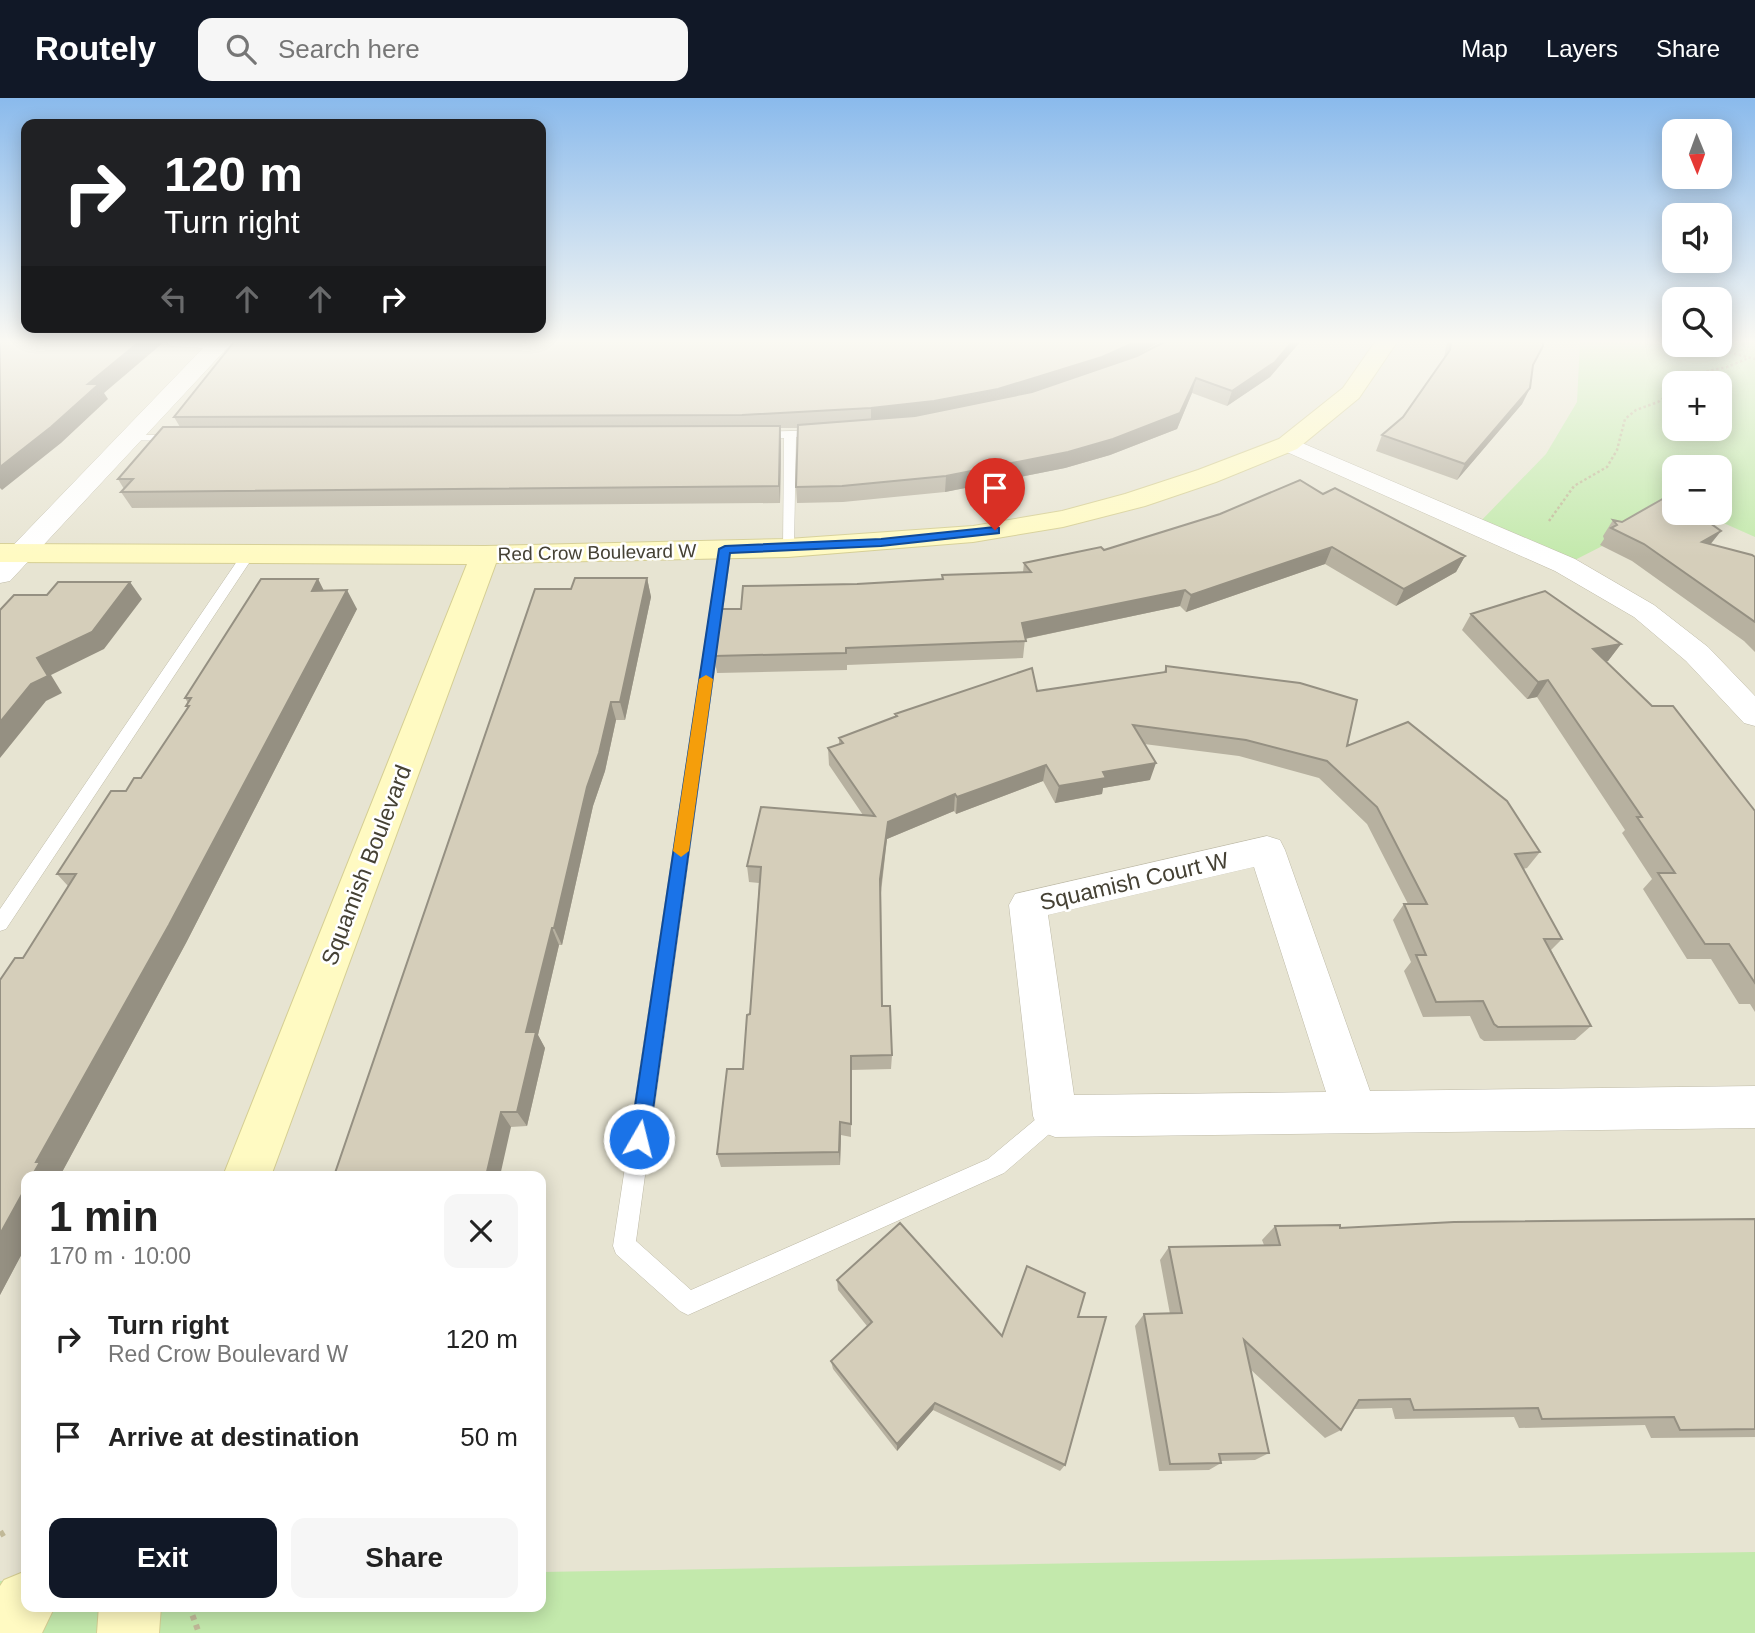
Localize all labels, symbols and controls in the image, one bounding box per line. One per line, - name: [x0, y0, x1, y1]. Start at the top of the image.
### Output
- search box: [198, 18, 688, 81]
- text: Routely: [35, 30, 156, 67]
- icon: search: [222, 30, 260, 68]
- text: Search here: [278, 34, 420, 64]
- text: Map: [1461, 35, 1508, 62]
- text: Layers: [1546, 35, 1618, 62]
- text: Share: [1656, 35, 1720, 62]
- north arrow: [1662, 119, 1732, 189]
- map controls: [1662, 119, 1732, 525]
- icon: right: [49, 147, 140, 238]
- text: 120 m: [164, 147, 303, 201]
- button: sound: [1662, 203, 1732, 273]
- text: Turn right: [164, 204, 300, 240]
- icon: left: [155, 280, 193, 318]
- icon: ahead: [228, 280, 266, 318]
- icon: ahead: [301, 280, 339, 318]
- icon: right: [374, 280, 412, 318]
- button: search: [1662, 287, 1732, 357]
- button: +: [1662, 371, 1732, 441]
- button: −: [1662, 455, 1732, 525]
- pin: [965, 458, 1025, 530]
- icon: arrive: [976, 469, 1014, 507]
- street label: Red Crow Boulevard W: [498, 540, 696, 565]
- street label: Squamish Boulevard: [316, 761, 416, 969]
- street label: Squamish Court W: [1037, 847, 1231, 915]
- position arrow: [602, 1102, 676, 1176]
- text: 1 min: [49, 1193, 159, 1240]
- button: close: [444, 1194, 518, 1268]
- text: 170 m · 10:00: [49, 1243, 191, 1269]
- text: Turn right: [108, 1310, 229, 1340]
- icon: right: [49, 1320, 87, 1358]
- text: 120 m: [446, 1324, 518, 1354]
- text: Red Crow Boulevard W: [108, 1341, 348, 1367]
- icon: arrive: [49, 1418, 87, 1456]
- text: Arrive at destination: [108, 1422, 359, 1452]
- text: 50 m: [460, 1422, 518, 1452]
- button: Exit: [49, 1518, 277, 1598]
- button: Share: [291, 1518, 518, 1598]

